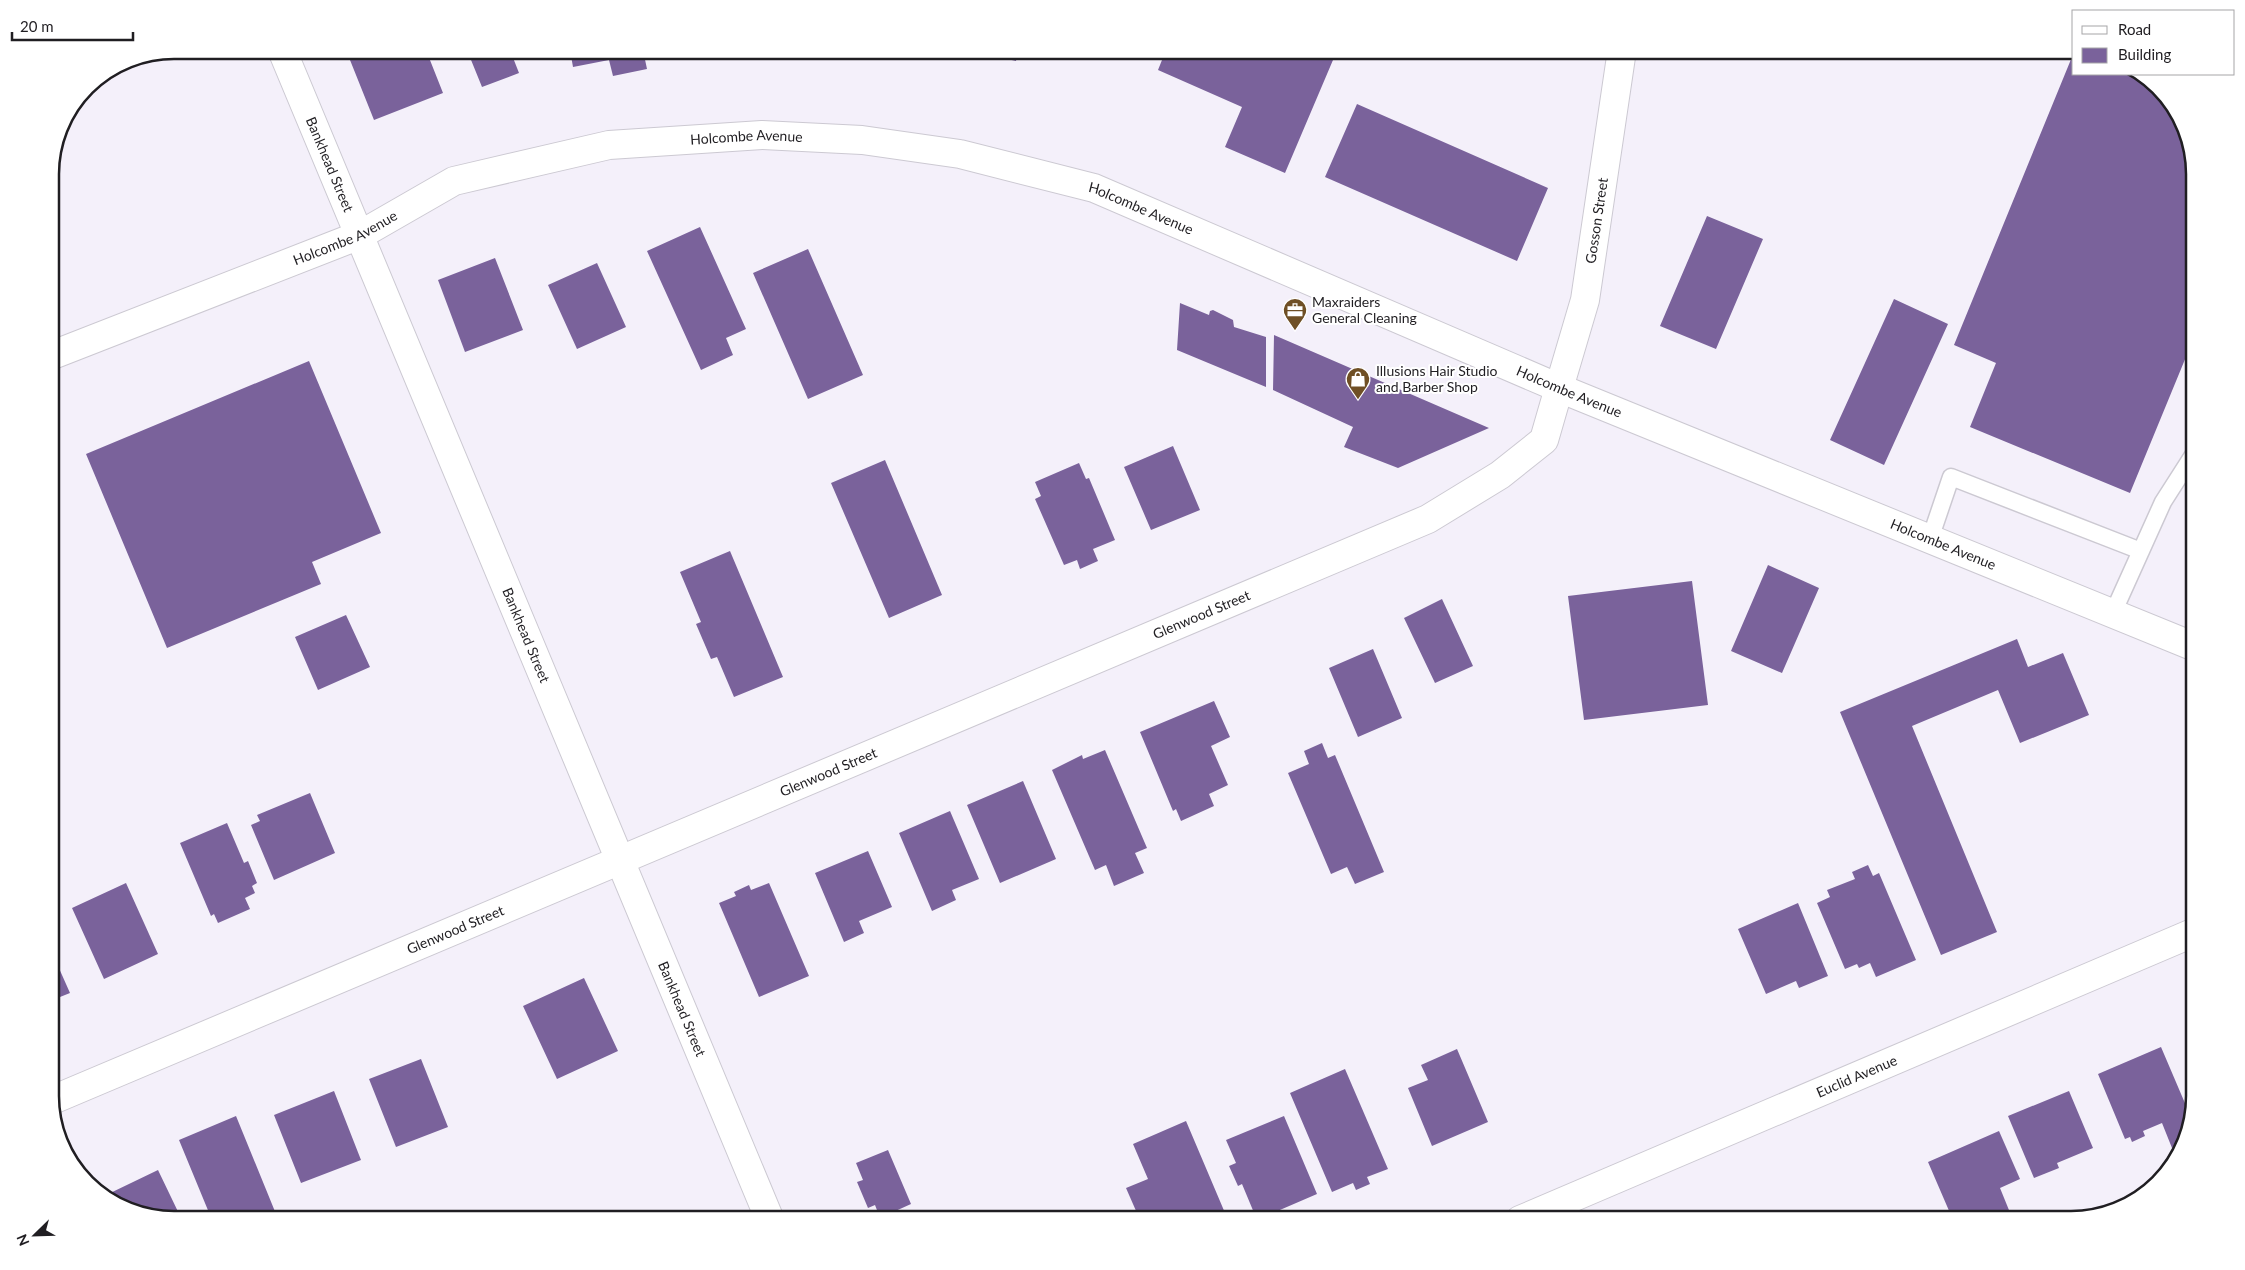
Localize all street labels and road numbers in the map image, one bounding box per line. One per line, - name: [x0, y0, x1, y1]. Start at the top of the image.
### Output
- street label: Bankhead Street: [303, 114, 358, 214]
- street label: Holcombe Avenue: [690, 126, 803, 148]
- street label: Gosson Street: [1582, 177, 1611, 265]
- street label: Holcombe Avenue: [1087, 178, 1196, 238]
- street label: Holcombe Avenue: [291, 207, 400, 268]
- street label: Holcombe Avenue: [1514, 362, 1625, 421]
- street label: Holcombe Avenue: [1888, 515, 1999, 573]
- street label: Bankhead Street: [499, 585, 554, 685]
- street label: Glenwood Street: [1150, 586, 1252, 642]
- street label: Glenwood Street: [777, 744, 879, 800]
- street label: Glenwood Street: [404, 901, 506, 957]
- street label: Bankhead Street: [655, 959, 710, 1059]
- street label: Euclid Avenue: [1813, 1051, 1899, 1101]

